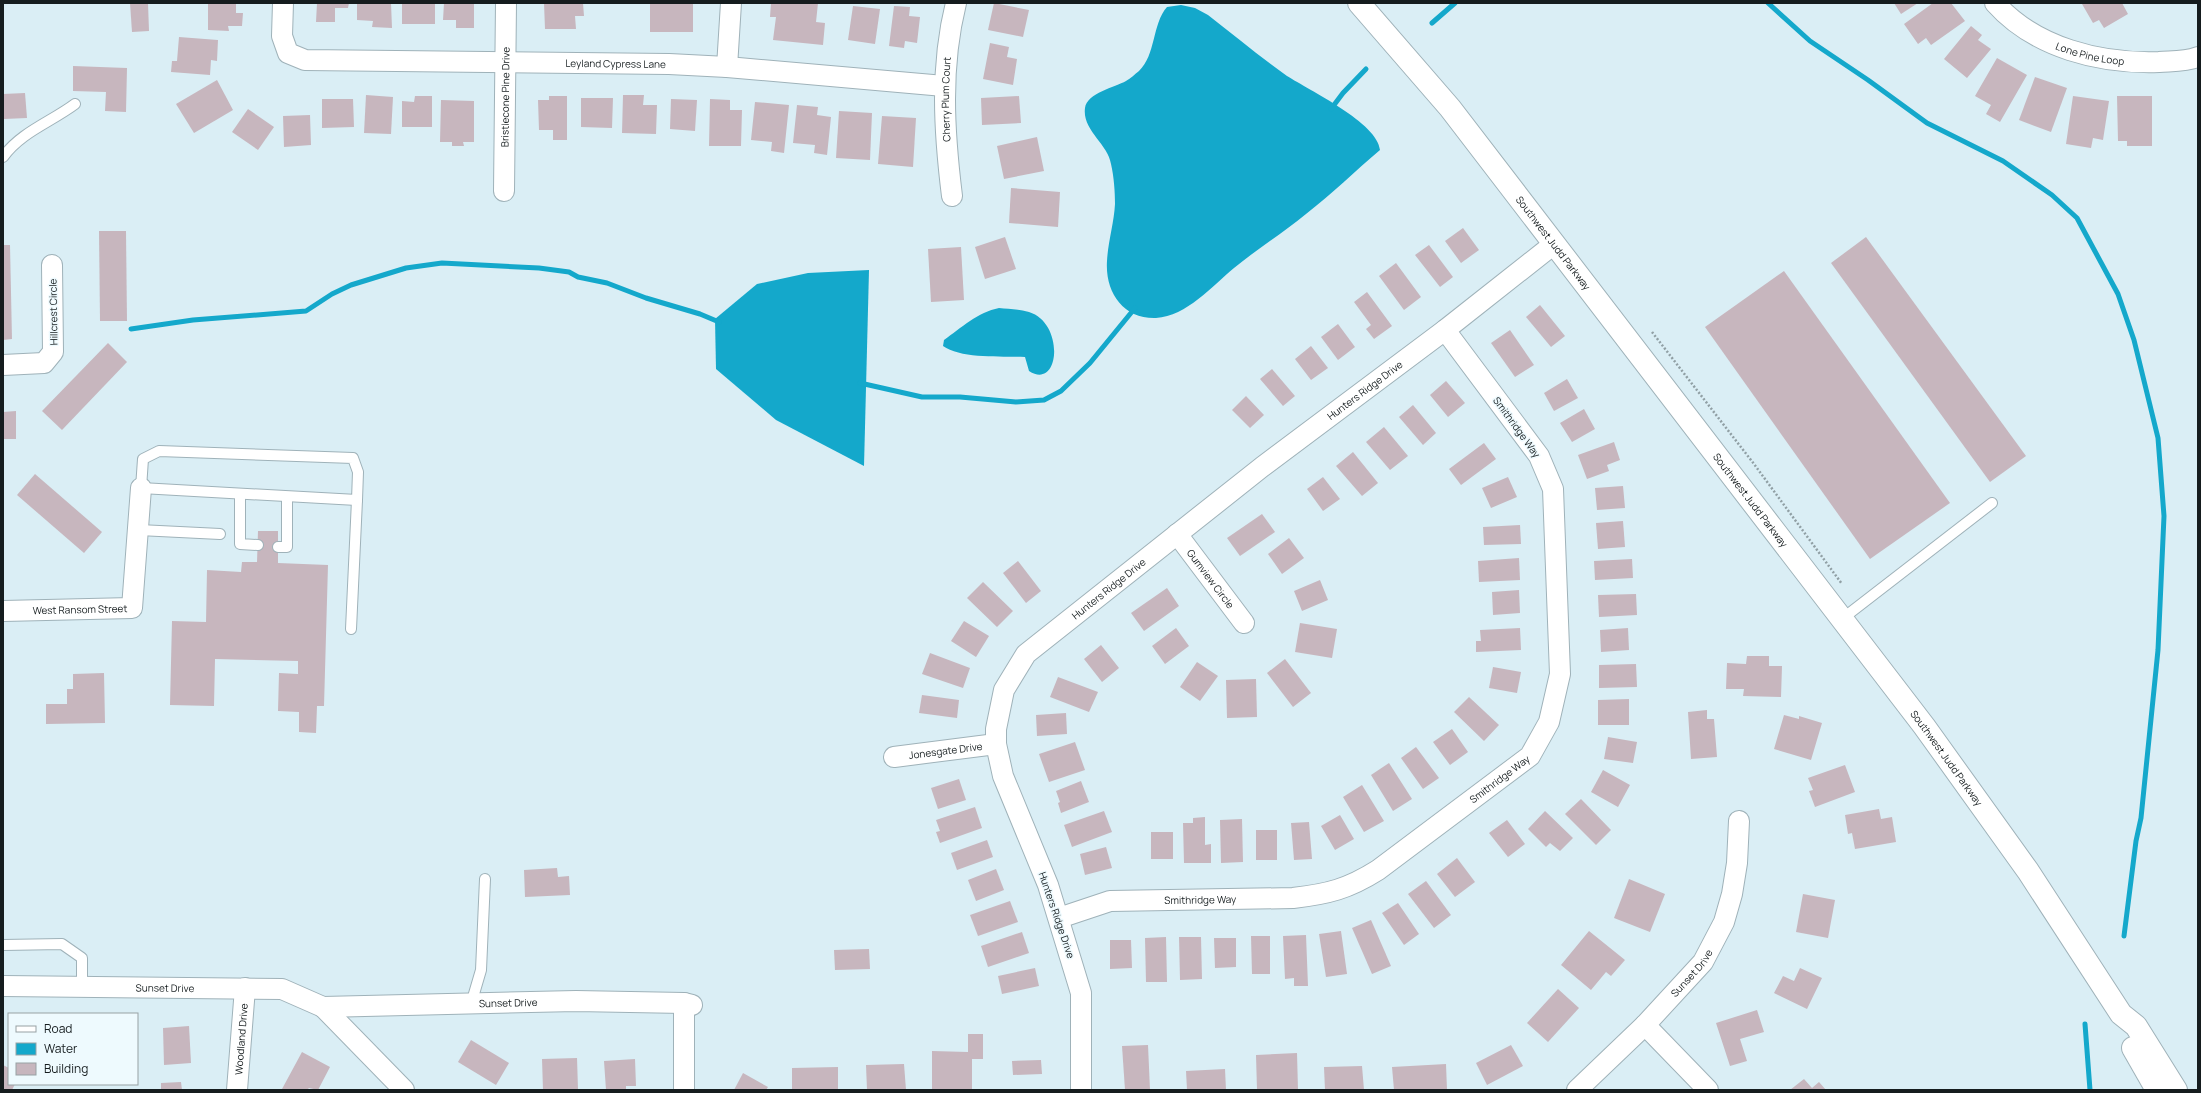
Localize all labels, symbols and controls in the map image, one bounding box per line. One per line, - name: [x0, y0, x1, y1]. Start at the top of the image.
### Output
- street label: Lone Pine Loop: [2054, 39, 2125, 68]
- street label: Bristlecone Pine Drive: [497, 47, 513, 147]
- street label: Leyland Cypress Lane: [565, 56, 666, 71]
- street label: Cherry Plum Court: [938, 56, 954, 142]
- street label: Southwest Judd Parkway: [1513, 193, 1594, 293]
- street label: Hillcrest Circle: [45, 278, 61, 345]
- street label: Hunters Ridge Drive: [1324, 357, 1405, 423]
- street label: Smithridge Way: [1490, 394, 1544, 461]
- street label: Southwest Judd Parkway: [1710, 450, 1792, 550]
- street label: Gumview Circle: [1184, 546, 1238, 611]
- street label: Hunters Ridge Drive: [1069, 555, 1149, 622]
- street label: West Ransom Street: [32, 601, 128, 617]
- street label: Southwest Judd Parkway: [1907, 707, 1986, 809]
- street label: Jonesgate Drive: [908, 739, 983, 762]
- street label: Smithridge Way: [1466, 751, 1533, 806]
- street label: Hunters Ridge Drive: [1036, 870, 1078, 960]
- street label: Smithridge Way: [1164, 892, 1237, 907]
- street label: Sunset Drive: [1667, 947, 1716, 1000]
- street label: Sunset Drive: [136, 980, 195, 995]
- street label: Sunset Drive: [479, 995, 538, 1010]
- street label: Woodland Drive: [231, 1003, 251, 1075]
- legend: [8, 1013, 138, 1085]
- text: Road: [44, 1020, 72, 1037]
- text: Water: [44, 1040, 78, 1057]
- text: Building: [44, 1060, 88, 1077]

